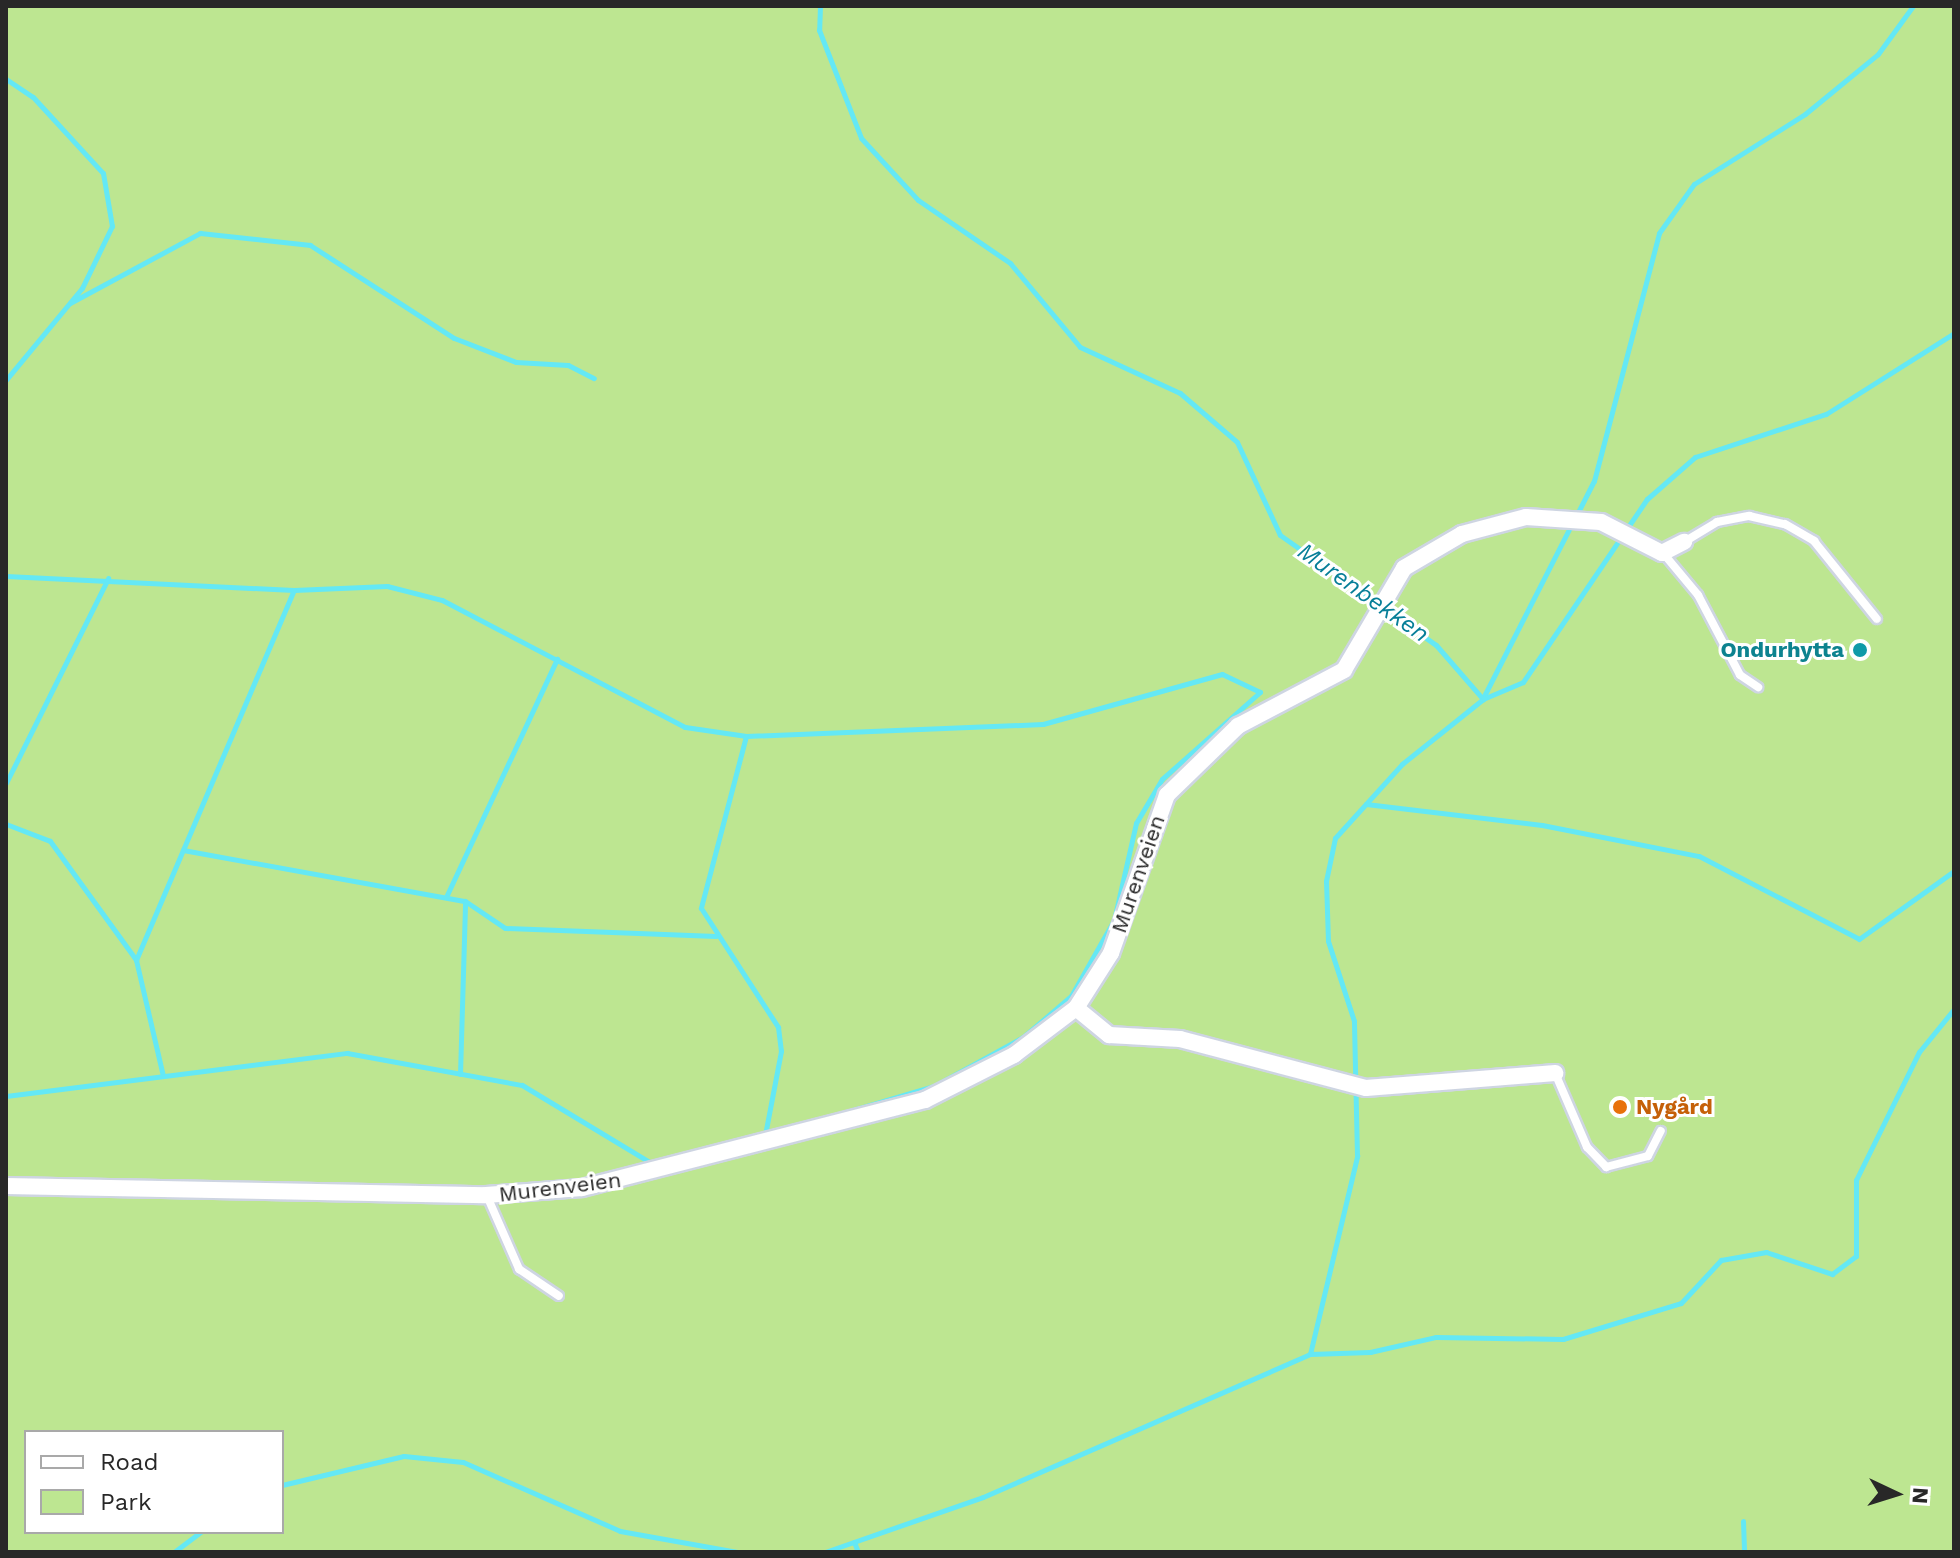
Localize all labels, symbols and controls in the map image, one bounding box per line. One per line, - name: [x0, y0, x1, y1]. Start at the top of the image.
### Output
- water label: Murenbekken: [1292, 537, 1434, 649]
- place label: Ondurhytta: [1720, 637, 1844, 663]
- marker: Ondurhytta: [1851, 641, 1869, 659]
- street label: Murenveien: [1105, 811, 1171, 937]
- place label: Nygård: [1636, 1094, 1713, 1120]
- marker: Nygård: [1611, 1098, 1629, 1116]
- street label: Murenveien: [497, 1166, 623, 1208]
- legend: [24, 1430, 284, 1534]
- text: Road: [100, 1448, 159, 1476]
- north arrow: [1856, 1454, 1936, 1534]
- text: N: [1907, 1487, 1933, 1505]
- text: Park: [100, 1488, 152, 1516]

